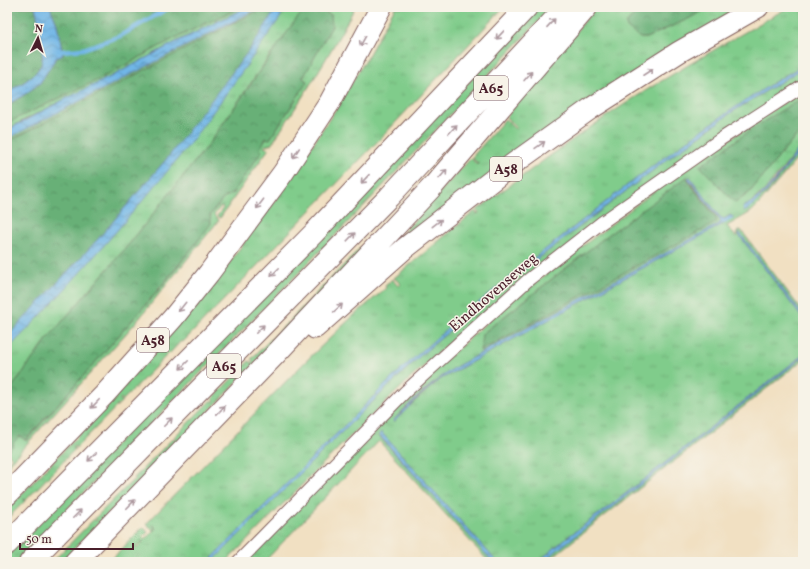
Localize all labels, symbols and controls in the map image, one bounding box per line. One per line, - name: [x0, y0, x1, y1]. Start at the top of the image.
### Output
- north arrow: [18, 18, 58, 58]
- one-way arrow: [546, 18, 555, 28]
- text: N: [34, 22, 43, 37]
- one-way arrow: [495, 30, 505, 40]
- one-way arrow: [358, 35, 366, 47]
- one-way arrow: [642, 68, 653, 76]
- one-way arrow: [523, 71, 532, 81]
- road number: A65: [474, 76, 508, 100]
- one-way arrow: [448, 124, 458, 134]
- one-way arrow: [534, 140, 545, 149]
- one-way arrow: [292, 147, 300, 158]
- road number: A58: [490, 157, 522, 181]
- one-way arrow: [438, 170, 447, 180]
- one-way arrow: [361, 173, 370, 183]
- one-way arrow: [256, 198, 264, 209]
- one-way arrow: [431, 219, 442, 228]
- one-way arrow: [346, 232, 356, 242]
- street label: Eindhovenseweg: [445, 249, 543, 338]
- one-way arrow: [270, 268, 280, 277]
- one-way arrow: [177, 302, 186, 313]
- one-way arrow: [333, 303, 343, 313]
- one-way arrow: [255, 324, 265, 334]
- road number: A58: [137, 328, 169, 352]
- road number: A65: [207, 354, 241, 378]
- one-way arrow: [179, 360, 189, 370]
- one-way arrow: [90, 399, 100, 409]
- one-way arrow: [216, 405, 226, 415]
- one-way arrow: [163, 417, 173, 427]
- one-way arrow: [87, 453, 97, 462]
- one-way arrow: [126, 499, 136, 509]
- one-way arrow: [72, 509, 82, 519]
- scale bar: [20, 525, 133, 551]
- text: 50 m: [26, 532, 52, 548]

